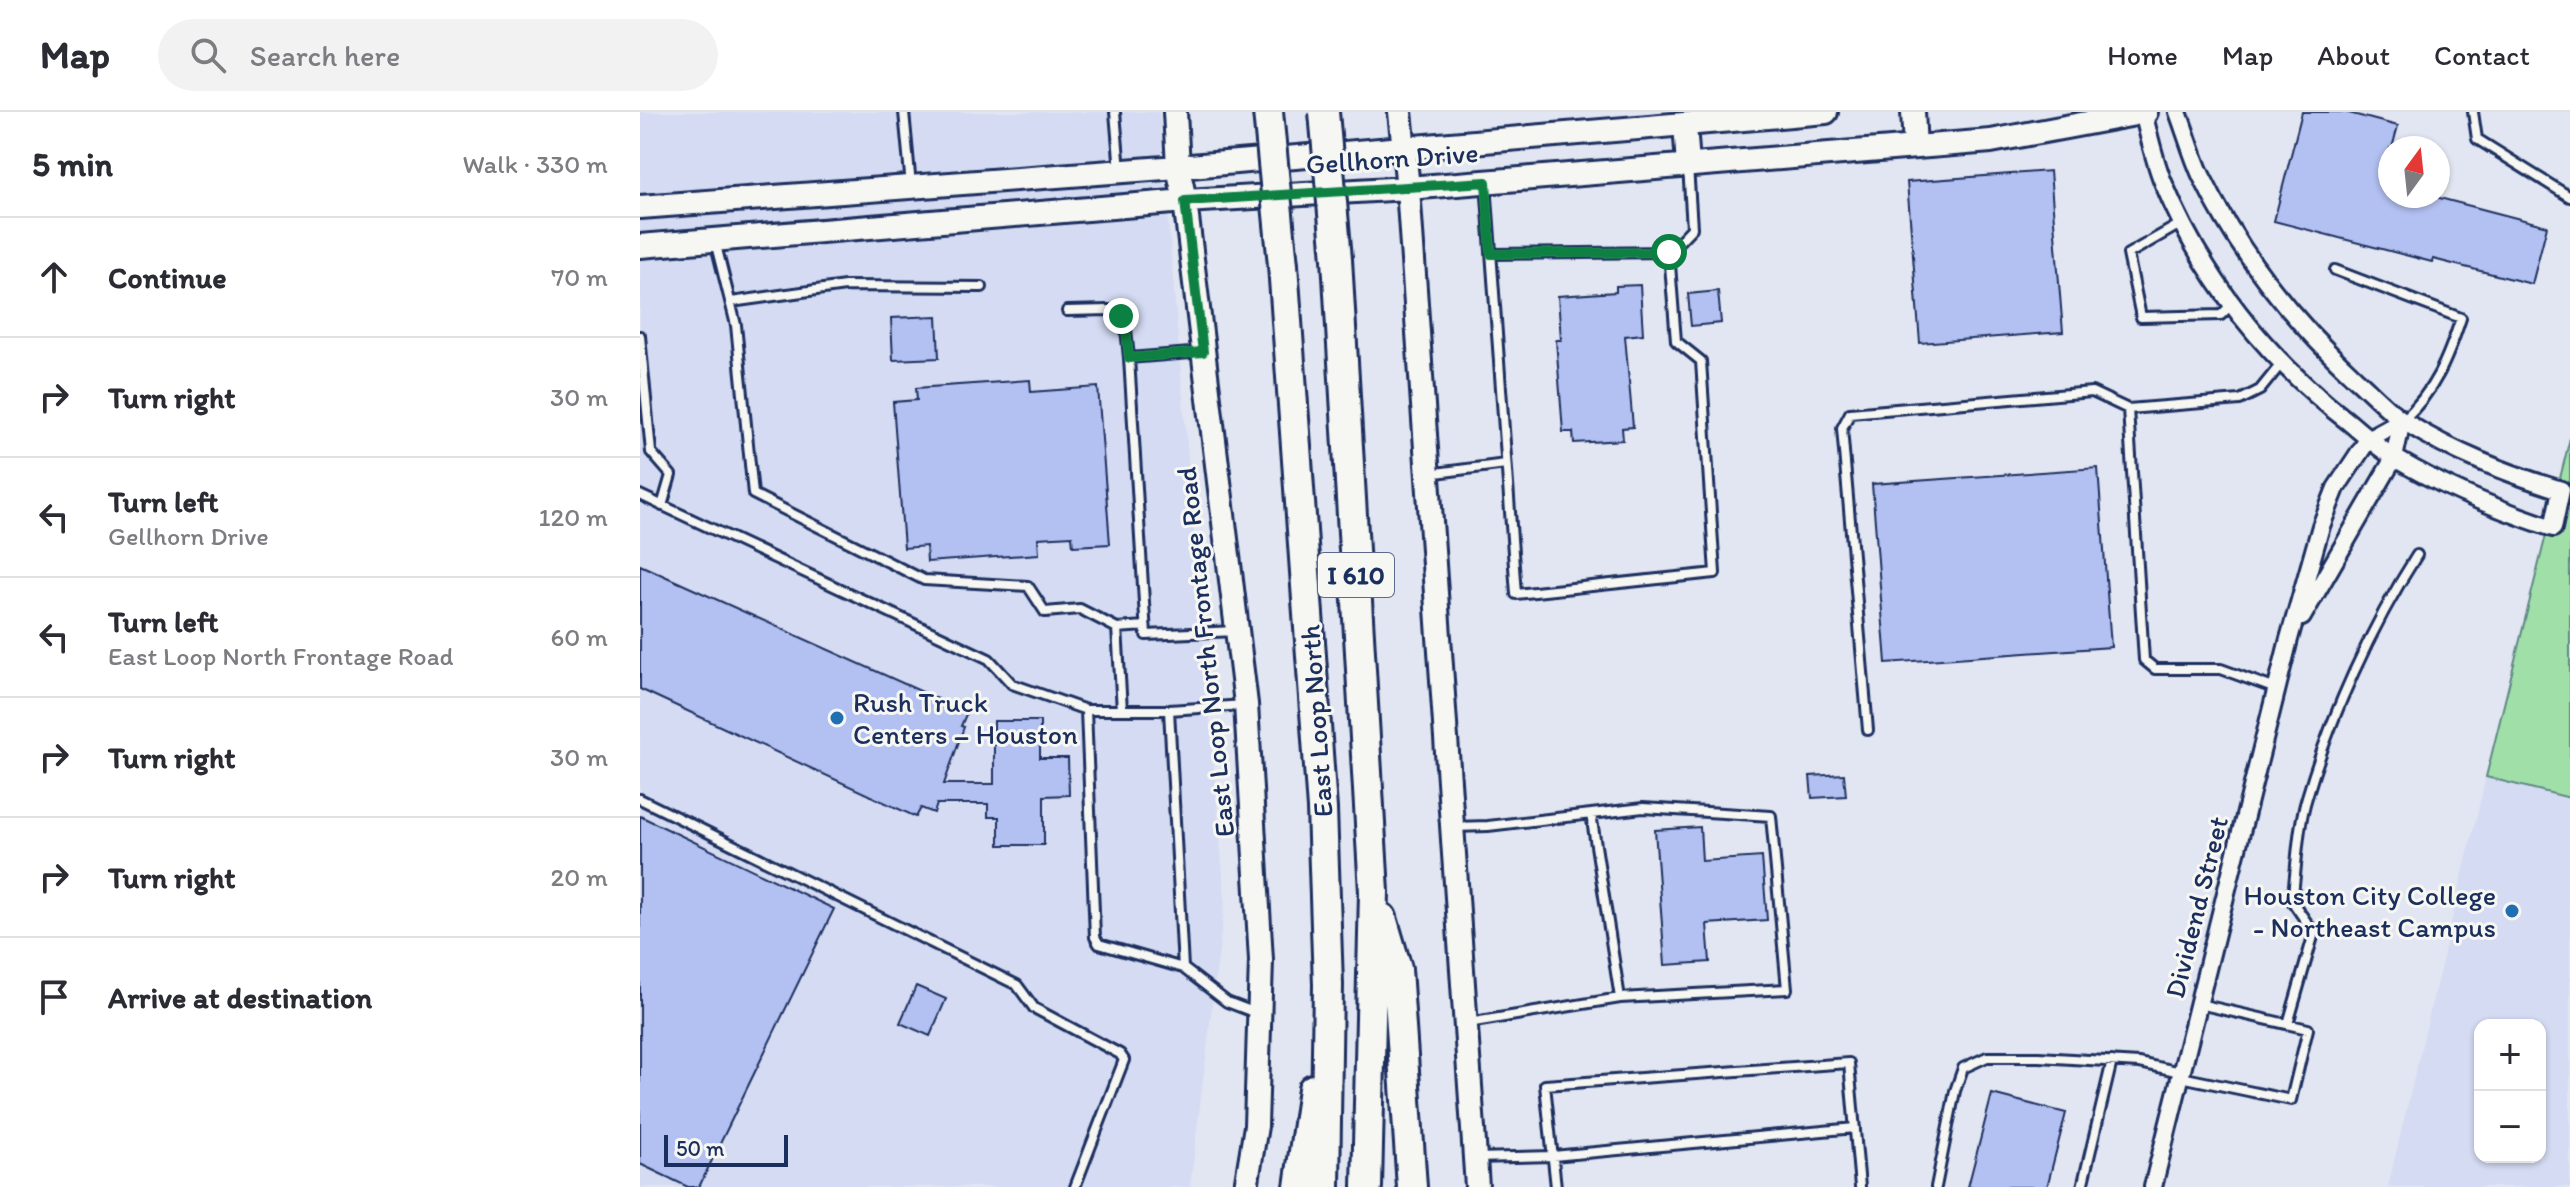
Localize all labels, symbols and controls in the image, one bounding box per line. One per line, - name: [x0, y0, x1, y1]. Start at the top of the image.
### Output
- search box: [158, 19, 718, 91]
- text: Map: [40, 32, 110, 78]
- icon: search: [186, 33, 230, 77]
- text: Search here: [250, 37, 400, 74]
- text: Home: [2107, 38, 2178, 72]
- text: Map: [2222, 38, 2273, 72]
- text: About: [2317, 38, 2390, 72]
- text: Contact: [2434, 38, 2530, 72]
- street label: Gellhorn Drive: [1304, 135, 1480, 181]
- north arrow: [2378, 136, 2450, 208]
- text: 5 min: [32, 144, 113, 185]
- text: Walk · 330 m: [463, 148, 608, 180]
- route start: [1651, 234, 1687, 270]
- icon: ahead: [32, 255, 76, 299]
- text: Continue: [108, 259, 227, 296]
- text: 70 m: [551, 261, 608, 293]
- route end: [1103, 298, 1139, 334]
- icon: right: [32, 375, 76, 419]
- text: Turn right: [108, 379, 236, 416]
- text: 30 m: [550, 381, 608, 413]
- street label: East Loop North Frontage Road: [1169, 465, 1241, 839]
- text: Turn left: [108, 483, 219, 520]
- icon: left: [32, 495, 76, 539]
- text: 120 m: [539, 501, 608, 533]
- text: Gellhorn Drive: [108, 520, 269, 552]
- road number: I 610: [1318, 553, 1394, 597]
- text: Turn left: [108, 603, 219, 640]
- icon: left: [32, 615, 76, 659]
- text: 60 m: [551, 621, 608, 653]
- street label: East Loop North: [1292, 624, 1340, 818]
- text: East Loop North Frontage Road: [108, 640, 453, 672]
- place label: Rush Truck Centers – Houston: [853, 685, 1078, 751]
- marker: Rush Truck Centers – Houston: [828, 709, 846, 727]
- icon: right: [32, 735, 76, 779]
- text: Turn right: [108, 739, 236, 776]
- text: 30 m: [550, 741, 608, 773]
- street label: Dividend Street: [2157, 812, 2235, 1002]
- icon: right: [32, 855, 76, 899]
- text: Turn right: [108, 859, 236, 896]
- text: 20 m: [551, 861, 608, 893]
- place label: Houston City College - Northeast Campus: [2243, 878, 2496, 944]
- marker: Houston City College - Northeast Campus: [2503, 902, 2521, 920]
- icon: arrive: [32, 975, 76, 1019]
- text: Arrive at destination: [108, 979, 372, 1016]
- map controls: [2474, 1019, 2546, 1163]
- button: +: [2474, 1019, 2546, 1091]
- button: −: [2474, 1091, 2546, 1163]
- scale bar: [664, 1131, 788, 1167]
- text: 50 m: [676, 1135, 725, 1162]

